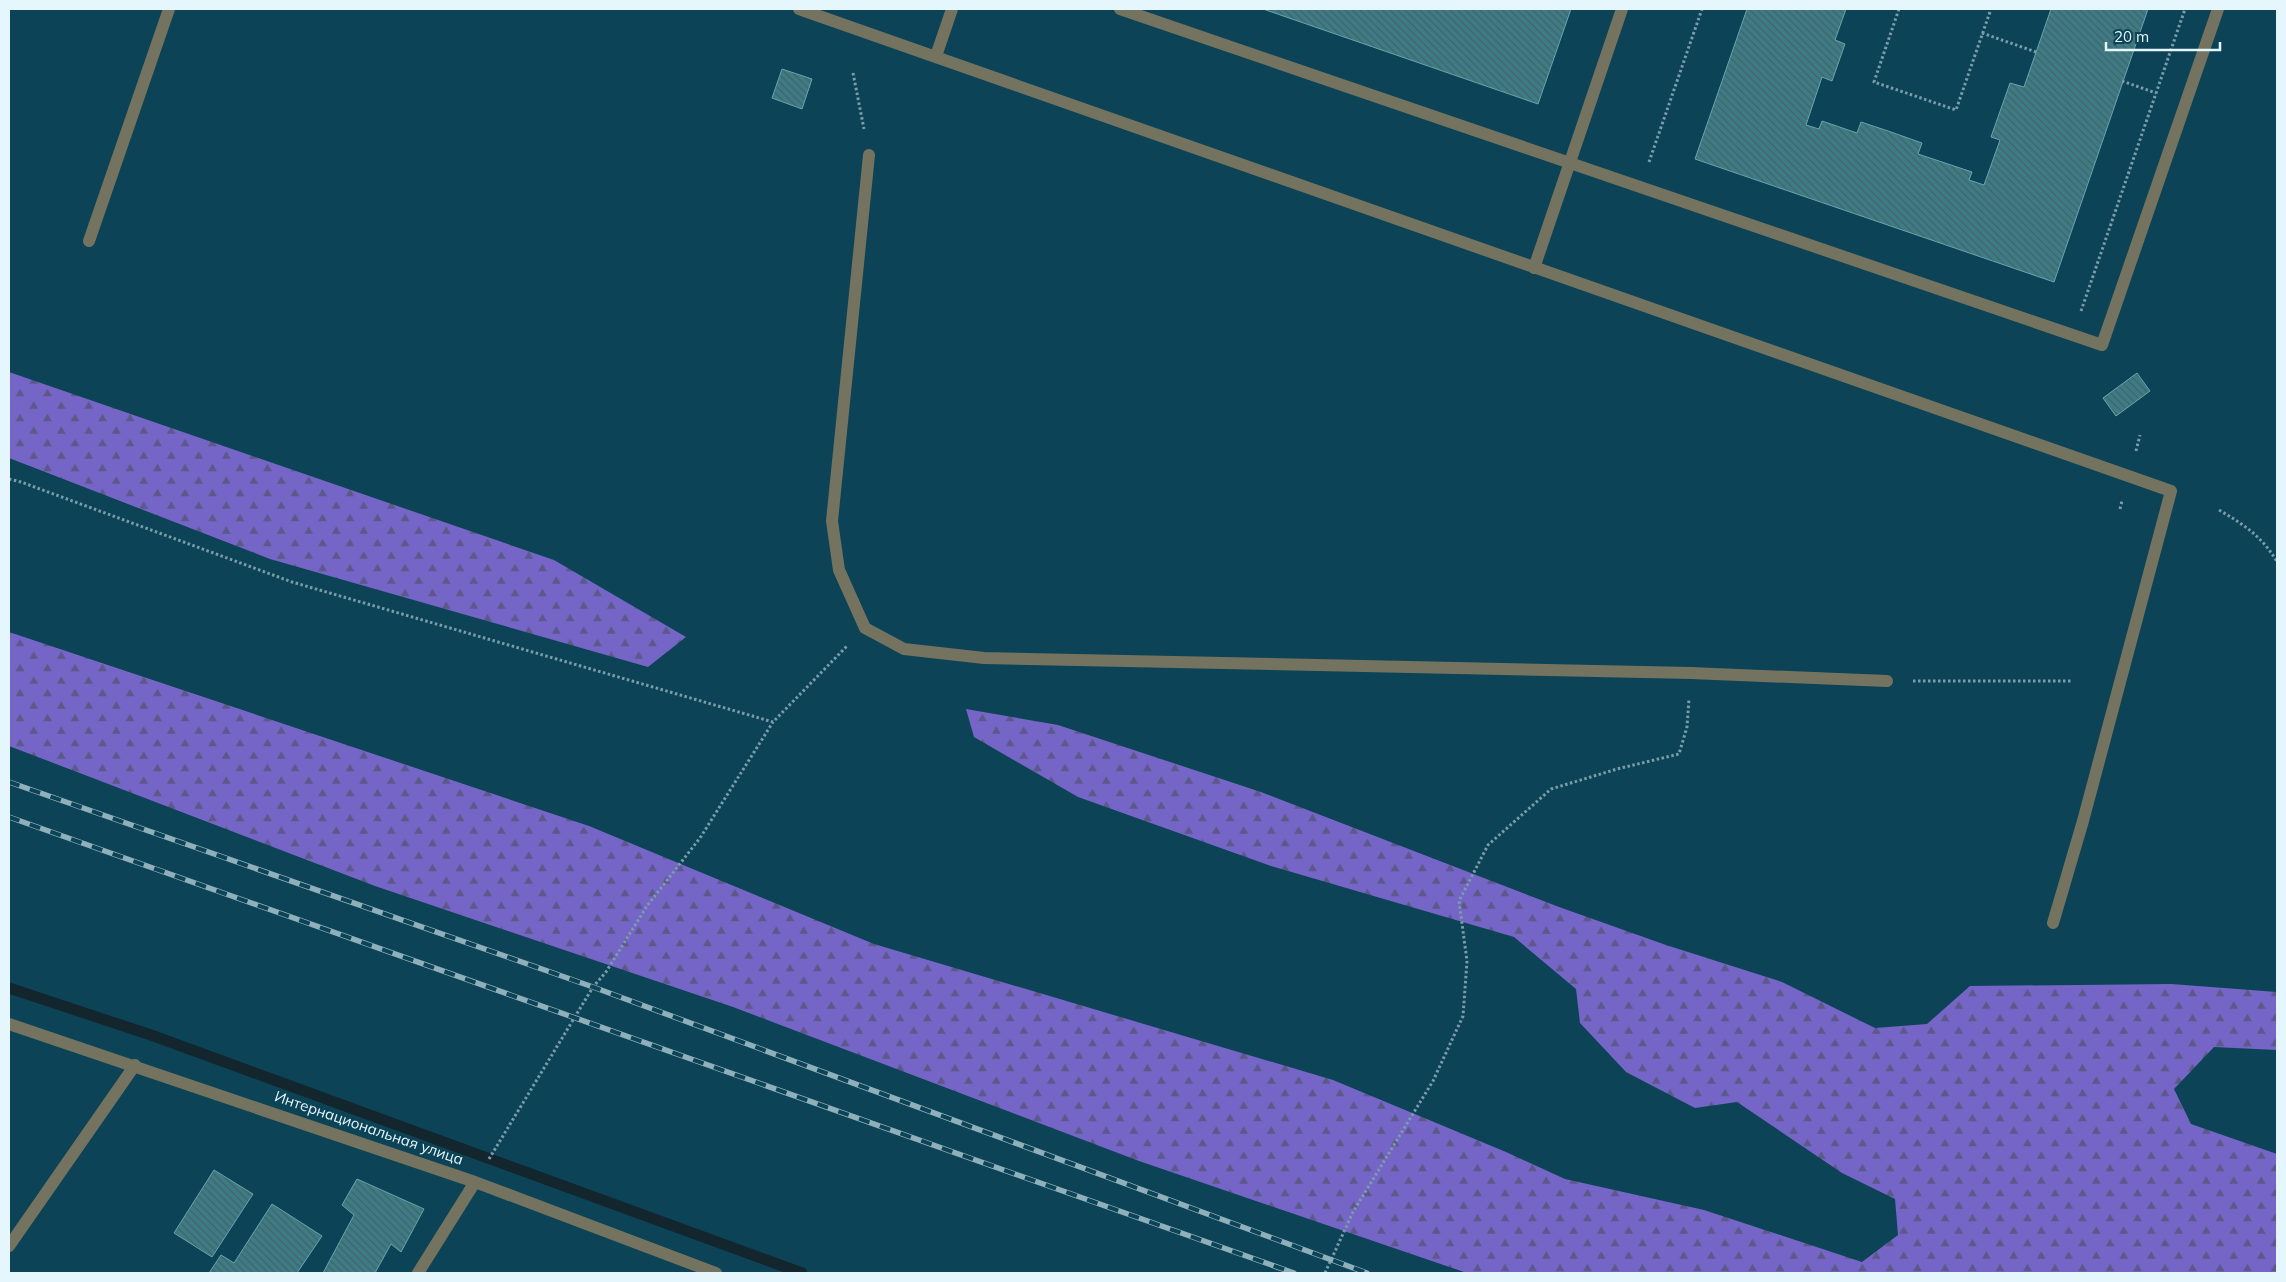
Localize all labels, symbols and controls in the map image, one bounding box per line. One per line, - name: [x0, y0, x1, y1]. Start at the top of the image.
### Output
- scale bar: [2106, 20, 2220, 52]
- text: 20 m: [2114, 27, 2149, 46]
- street label: Интернациональная улица: [272, 1086, 466, 1169]

